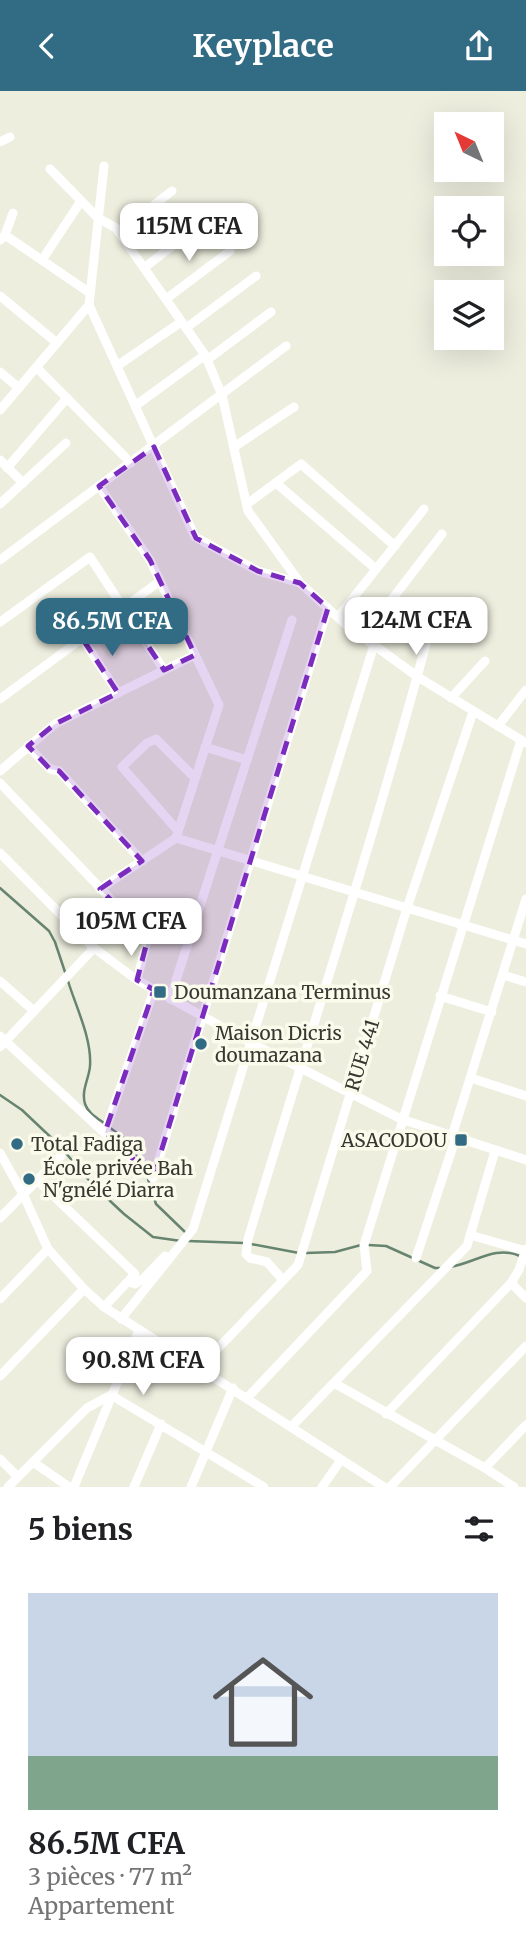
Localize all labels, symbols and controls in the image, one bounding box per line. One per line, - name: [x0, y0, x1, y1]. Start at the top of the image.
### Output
- text: Keyplace: [192, 26, 334, 66]
- icon: back: [28, 27, 66, 65]
- icon: share: [460, 27, 498, 65]
- north arrow: [434, 112, 504, 182]
- map controls: [434, 112, 504, 350]
- button: locate: [434, 196, 504, 266]
- pin: 115M CFA: [117, 204, 261, 263]
- text: 115M CFA: [136, 211, 242, 240]
- button: layers: [434, 280, 504, 350]
- pin: 124M CFA: [344, 597, 488, 657]
- pin: 86.5M CFA: [32, 599, 192, 658]
- text: 124M CFA: [361, 605, 471, 634]
- text: 86.5M CFA: [52, 606, 172, 635]
- pin: 105M CFA: [59, 899, 203, 958]
- text: 105M CFA: [76, 906, 186, 935]
- place label: Doumanzana Terminus: [174, 980, 391, 1004]
- marker: Doumanzana Terminus: [152, 984, 168, 1000]
- street label: RUE 441: [340, 1016, 384, 1094]
- place label: Maison Dicris doumazana: [215, 1021, 342, 1067]
- marker: Maison Dicris doumazana: [193, 1036, 209, 1052]
- place label: ASACODOU: [340, 1128, 447, 1152]
- place label: Total Fadiga: [31, 1132, 143, 1156]
- marker: ASACODOU: [453, 1132, 469, 1148]
- marker: Total Fadiga: [9, 1136, 25, 1152]
- place label: École privée Bah N'gnélé Diarra: [43, 1156, 194, 1202]
- marker: École privée Bah N'gnélé Diarra: [21, 1171, 37, 1187]
- pin: 90.8M CFA: [63, 1337, 223, 1397]
- text: 90.8M CFA: [82, 1345, 204, 1374]
- text: 5 biens: [28, 1510, 133, 1548]
- icon: filters: [460, 1510, 498, 1548]
- icon: home: [200, 1639, 326, 1765]
- text: 86.5M CFA: [28, 1824, 185, 1862]
- text: 3 pièces · 77 m²: [28, 1862, 192, 1891]
- text: Appartement: [28, 1891, 174, 1920]

